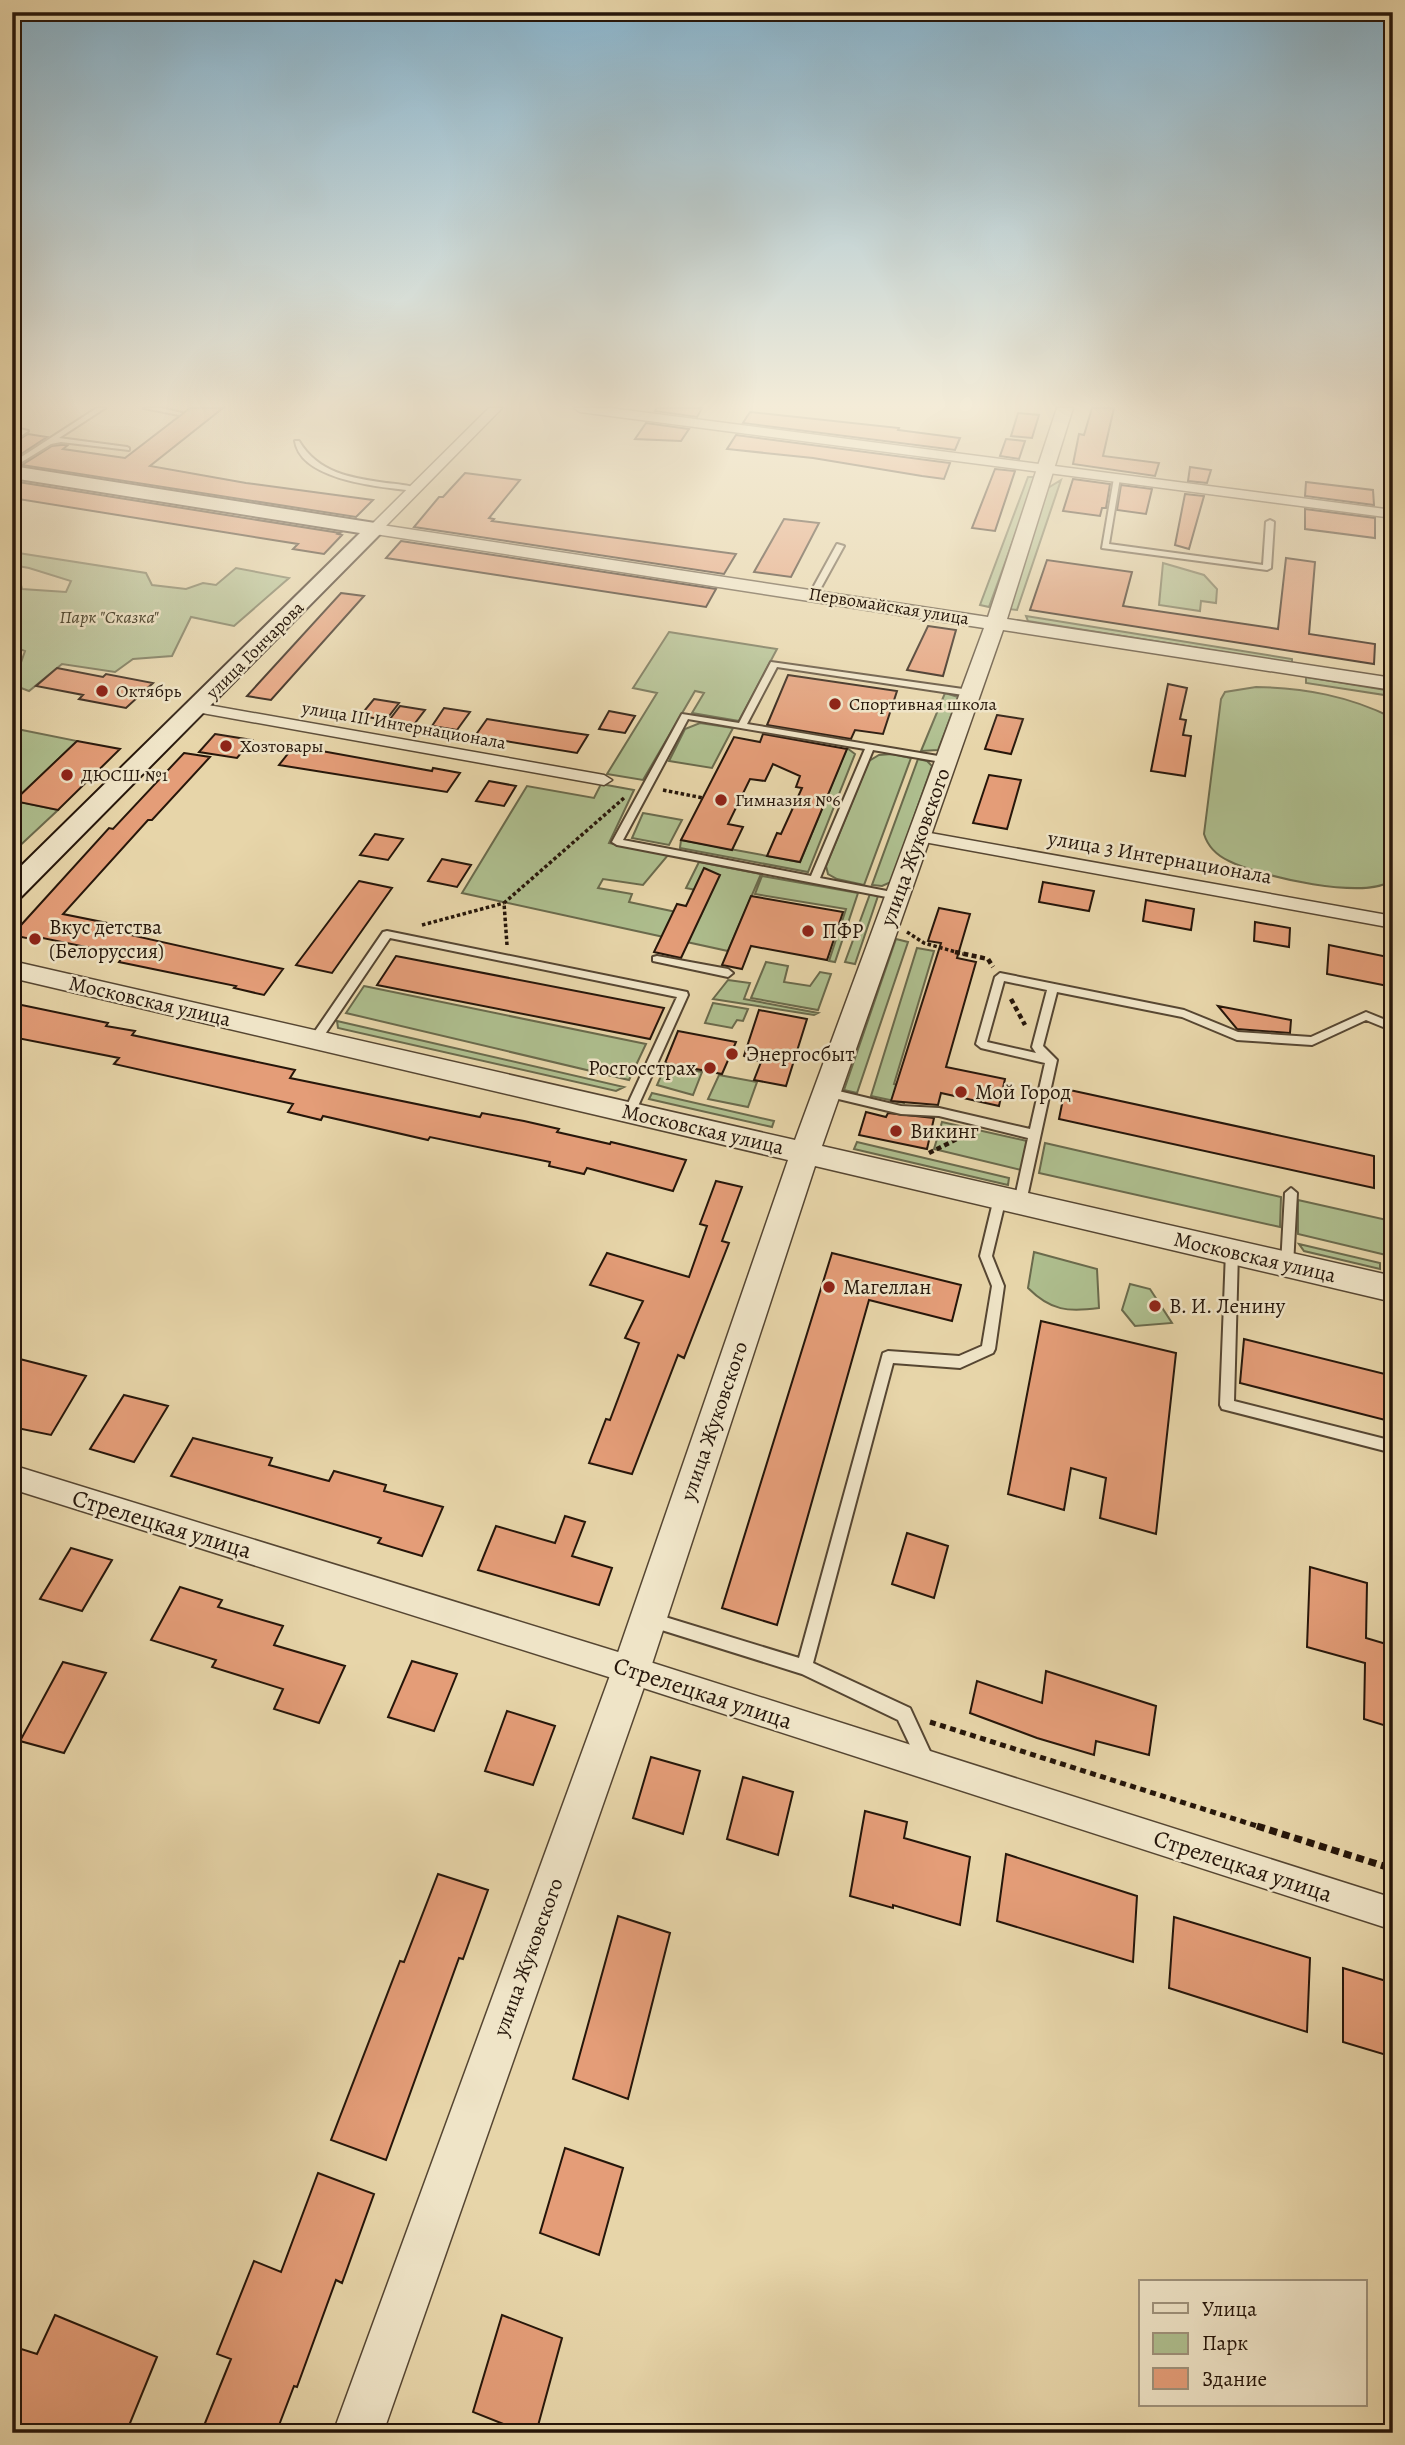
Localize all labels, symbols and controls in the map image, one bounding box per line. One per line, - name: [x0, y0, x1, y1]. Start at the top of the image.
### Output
- street label: Первомайская улица: [807, 581, 972, 631]
- street label: улица Гончарова: [200, 595, 310, 705]
- park label: Парк "Сказка": [59, 605, 159, 629]
- place label: Октябрь: [116, 679, 181, 703]
- marker: Октябрь: [94, 683, 110, 699]
- place label: Спортивная школа: [849, 692, 998, 716]
- street label: улица III Интернационала: [299, 695, 508, 755]
- marker: Спортивная школа: [827, 696, 843, 712]
- place label: Хозтовары: [240, 734, 324, 758]
- marker: Хозтовары: [218, 738, 234, 754]
- place label: ДЮСШ №1: [81, 763, 168, 787]
- street label: улица Жуковского: [873, 764, 957, 931]
- marker: ДЮСШ №1: [59, 767, 75, 783]
- place label: Гимназия №6: [735, 788, 841, 812]
- marker: Гимназия №6: [713, 792, 729, 808]
- street label: улица 3 Интернационала: [1045, 823, 1275, 891]
- place label: Вкус детства (Белоруссия): [49, 913, 164, 965]
- place label: ПФР: [822, 917, 864, 945]
- marker: ПФР: [800, 923, 816, 939]
- marker: Вкус детства (Белоруссия): [27, 931, 43, 947]
- street label: Московская улица: [66, 969, 234, 1033]
- place label: Энергосбыт: [746, 1040, 855, 1068]
- marker: Энергосбыт: [724, 1046, 740, 1062]
- place label: Росгосстрах: [588, 1054, 697, 1082]
- marker: Росгосстрах: [702, 1060, 718, 1076]
- place label: Мой Город: [975, 1078, 1071, 1106]
- marker: Мой Город: [953, 1084, 969, 1100]
- street label: Московская улица: [619, 1097, 787, 1161]
- place label: Викинг: [910, 1117, 979, 1145]
- marker: Викинг: [888, 1123, 904, 1139]
- street label: Московская улица: [1171, 1225, 1339, 1289]
- place label: Магеллан: [843, 1273, 931, 1301]
- marker: Магеллан: [821, 1279, 837, 1295]
- place label: В. И. Ленину: [1169, 1292, 1286, 1320]
- marker: В. И. Ленину: [1147, 1298, 1163, 1314]
- street label: улица Жуковского: [673, 1338, 754, 1505]
- street label: Стрелецкая улица: [68, 1481, 256, 1567]
- street label: Стрелецкая улица: [610, 1649, 796, 1737]
- street label: Стрелецкая улица: [1150, 1822, 1336, 1910]
- street label: улица Жуковского: [486, 1874, 570, 2041]
- legend: [1139, 2280, 1366, 2406]
- text: Улица: [1202, 2295, 1257, 2323]
- text: Парк: [1202, 2329, 1248, 2357]
- text: Здание: [1202, 2365, 1267, 2393]

